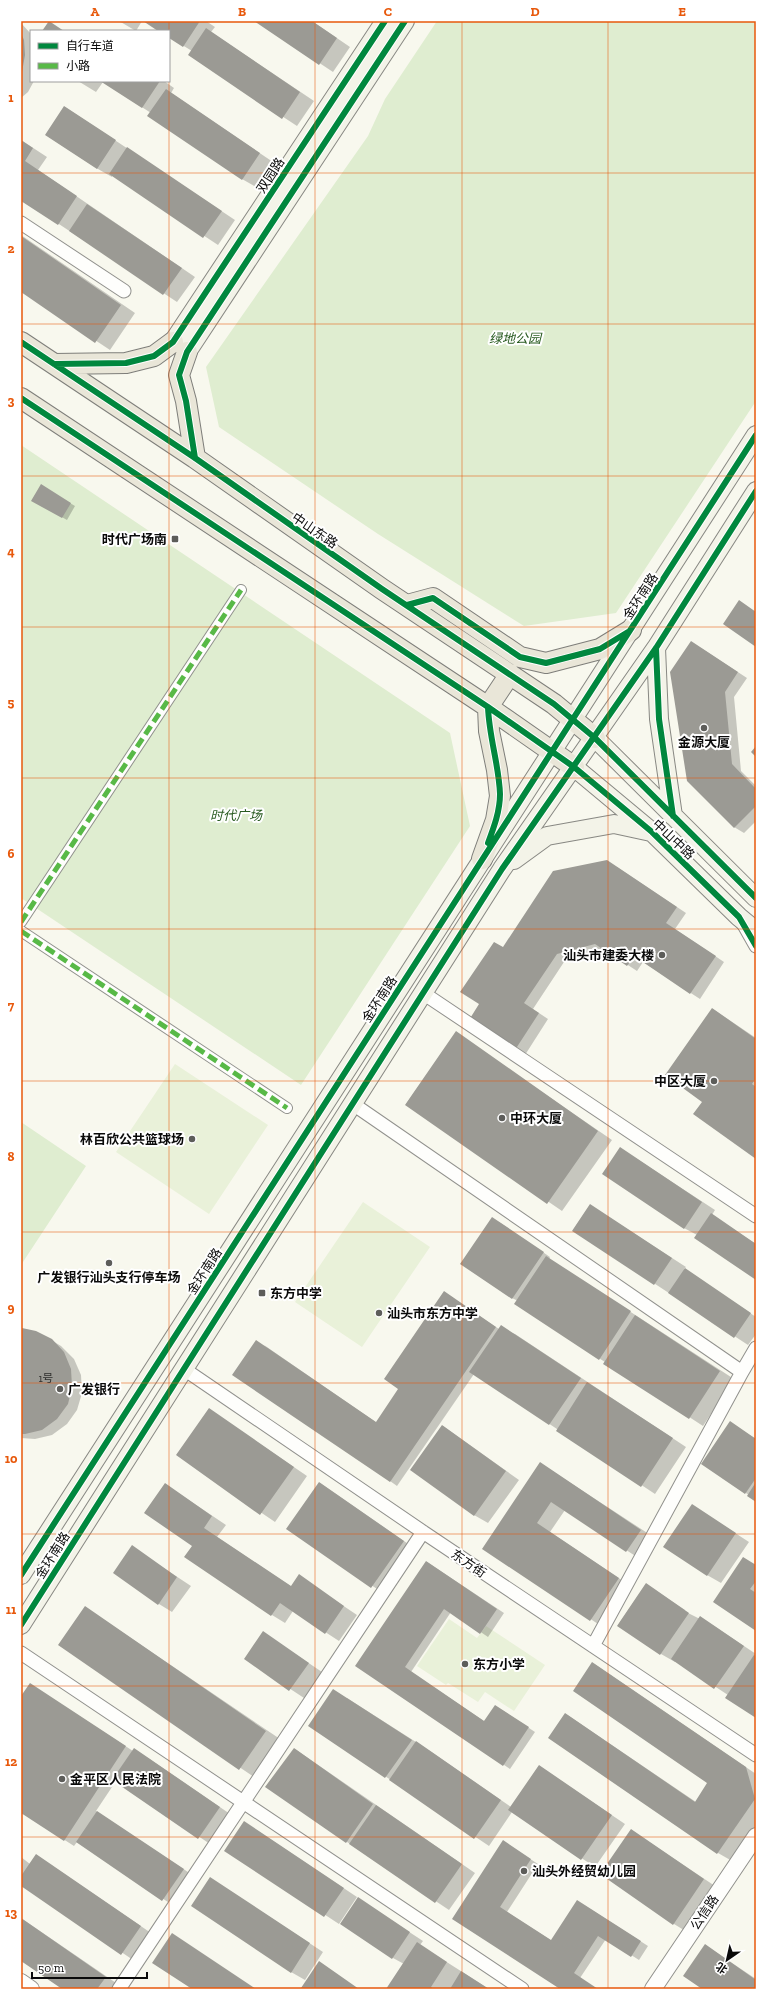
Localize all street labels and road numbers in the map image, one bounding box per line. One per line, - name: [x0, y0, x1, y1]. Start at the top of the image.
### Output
- street label: 双园路: [254, 155, 287, 196]
- street label: 中山东路: [289, 510, 340, 551]
- street label: 金环南路: [620, 570, 661, 622]
- street label: 中山中路: [650, 816, 698, 863]
- street label: 金环南路: [359, 973, 400, 1025]
- street label: 金环南路: [184, 1245, 225, 1297]
- street label: 金环南路: [32, 1529, 73, 1581]
- street label: 东方街: [448, 1546, 489, 1581]
- street label: 公信路: [687, 1892, 722, 1933]

